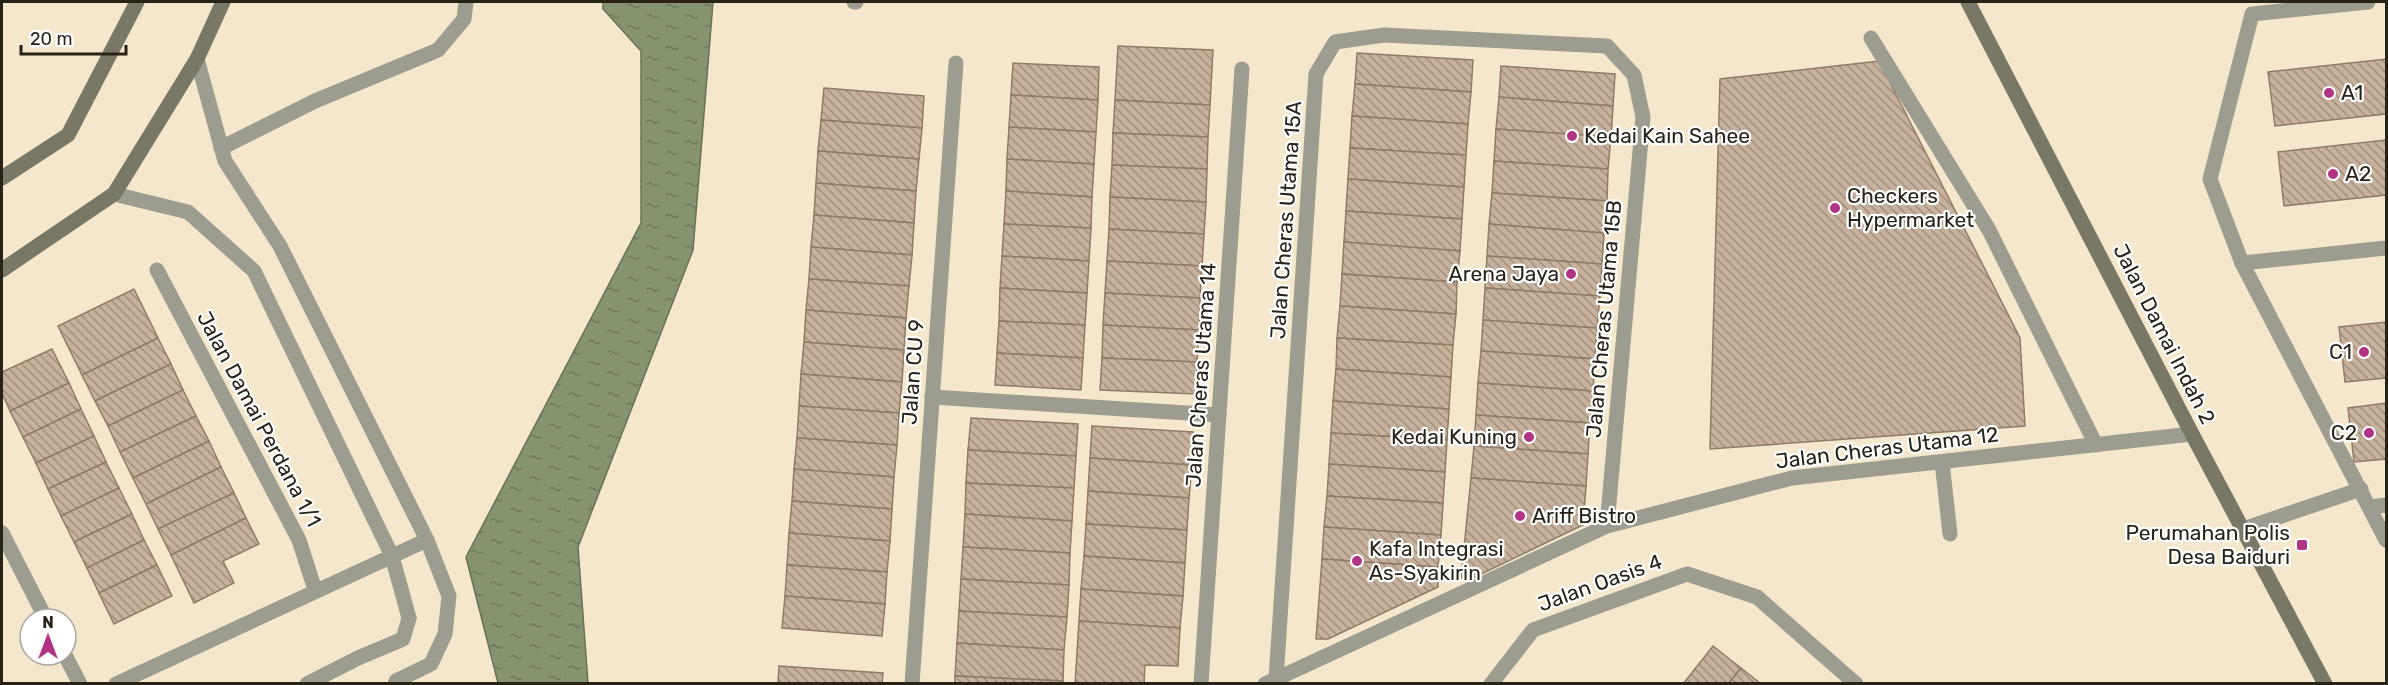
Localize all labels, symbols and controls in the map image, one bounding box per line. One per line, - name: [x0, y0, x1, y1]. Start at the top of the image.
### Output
- scale bar: [21, 18, 126, 56]
- text: 20 m: [30, 28, 72, 50]
- place label: A1: [2341, 80, 2363, 105]
- marker: A1: [2322, 86, 2336, 100]
- street label: Jalan Cheras Utama 15A: [1265, 100, 1306, 340]
- place label: Kedai Kain Sahee: [1584, 123, 1750, 148]
- marker: Kedai Kain Sahee: [1565, 129, 1579, 143]
- place label: A2: [2345, 161, 2371, 186]
- marker: A2: [2326, 167, 2340, 181]
- place label: Checkers Hypermarket: [1847, 183, 1974, 232]
- street label: Jalan Cheras Utama 15B: [1581, 199, 1626, 439]
- marker: Checkers Hypermarket: [1828, 201, 1842, 215]
- street label: Jalan Damai Indah 2: [2108, 240, 2221, 428]
- place label: Arena Jaya: [1449, 261, 1559, 286]
- street label: Jalan Cheras Utama 14: [1180, 262, 1221, 488]
- marker: Arena Jaya: [1564, 267, 1578, 281]
- street label: Jalan Damai Perdana 1/1: [192, 307, 327, 531]
- street label: Jalan CU 9: [896, 318, 929, 426]
- place label: C1: [2329, 339, 2352, 364]
- marker: C1: [2357, 345, 2371, 359]
- place label: C2: [2331, 420, 2357, 445]
- street label: Jalan Cheras Utama 12: [1774, 421, 2000, 474]
- place label: Kedai Kuning: [1391, 424, 1517, 449]
- marker: C2: [2362, 426, 2376, 440]
- marker: Kedai Kuning: [1522, 430, 1536, 444]
- place label: Ariff Bistro: [1532, 503, 1636, 528]
- marker: Ariff Bistro: [1513, 509, 1527, 523]
- place label: Perumahan Polis Desa Baiduri: [2125, 520, 2290, 569]
- place label: Kafa Integrasi As-Syakirin: [1369, 536, 1504, 585]
- marker: Perumahan Polis Desa Baiduri: [2295, 538, 2309, 552]
- street label: Jalan Oasis 4: [1535, 549, 1665, 616]
- marker: Kafa Integrasi As-Syakirin: [1350, 554, 1364, 568]
- north arrow: [18, 607, 78, 667]
- text: N: [42, 613, 54, 632]

